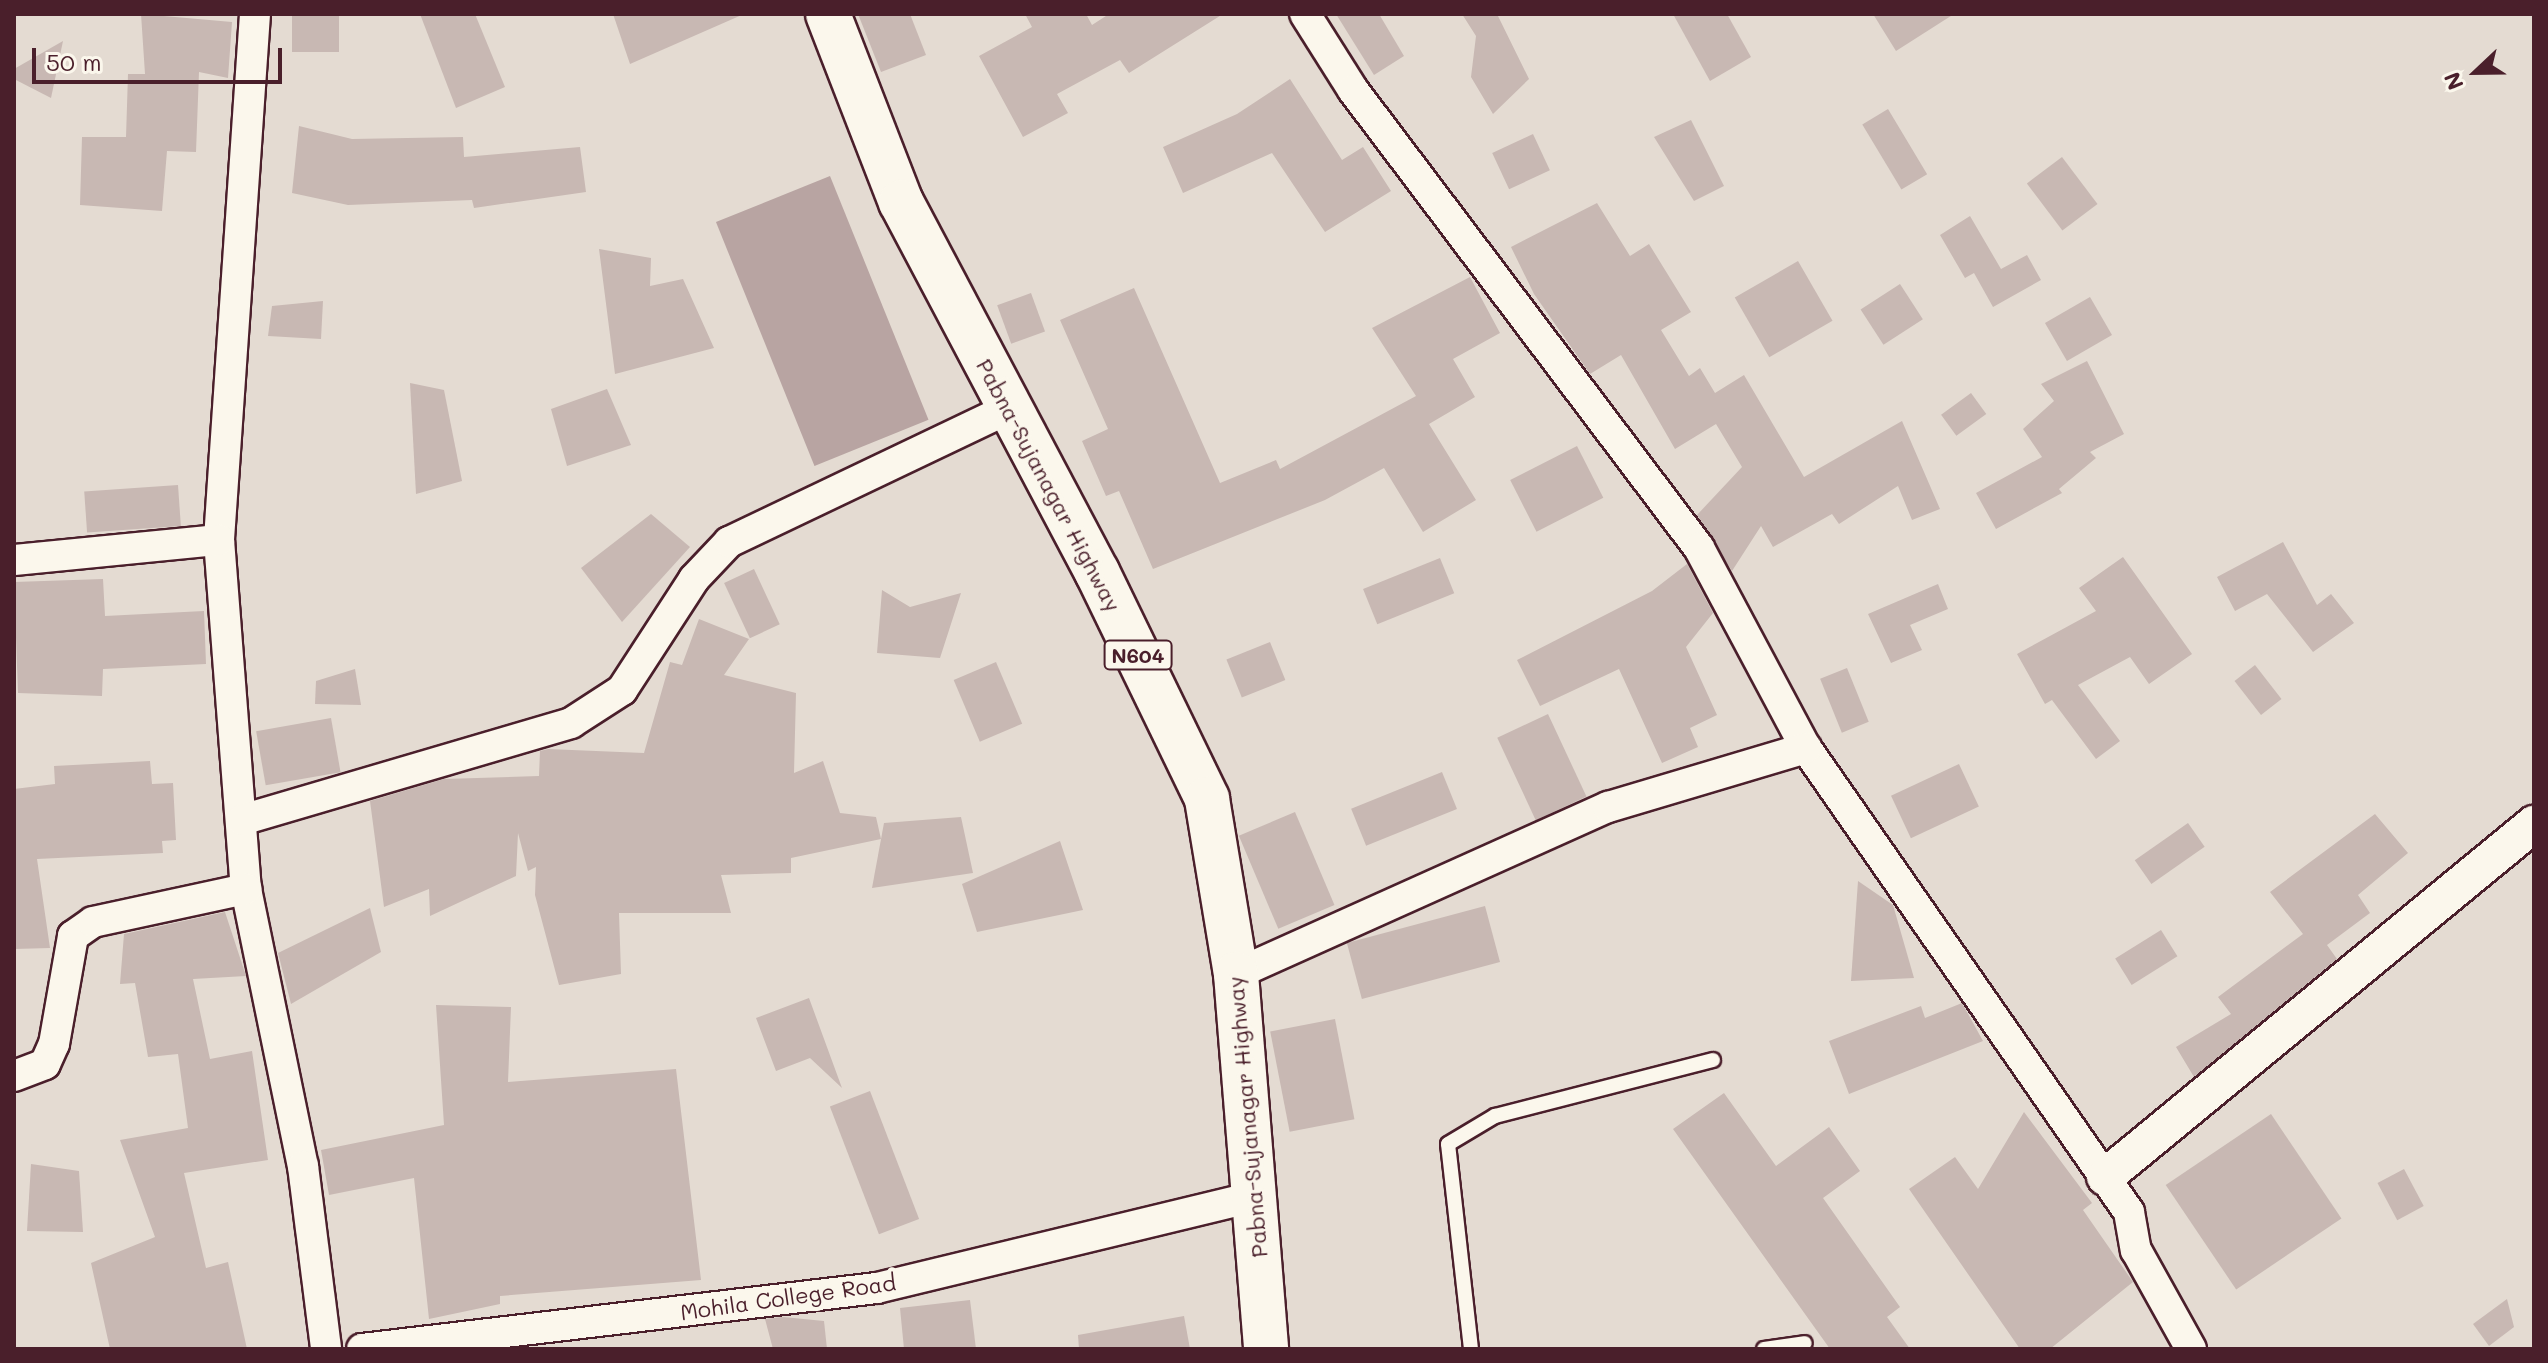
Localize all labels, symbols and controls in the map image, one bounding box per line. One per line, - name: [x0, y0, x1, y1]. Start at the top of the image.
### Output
- scale bar: [36, 32, 286, 82]
- north arrow: [2436, 32, 2516, 112]
- text: 50 m: [46, 46, 102, 77]
- text: N: [2437, 68, 2470, 94]
- street label: Pabna-Sujanagar Highway: [971, 354, 1127, 616]
- road number: N604: [1102, 639, 1174, 671]
- street label: Pabna-Sujanagar Highway: [1222, 975, 1272, 1259]
- street label: Mohila College Road: [678, 1269, 898, 1325]

